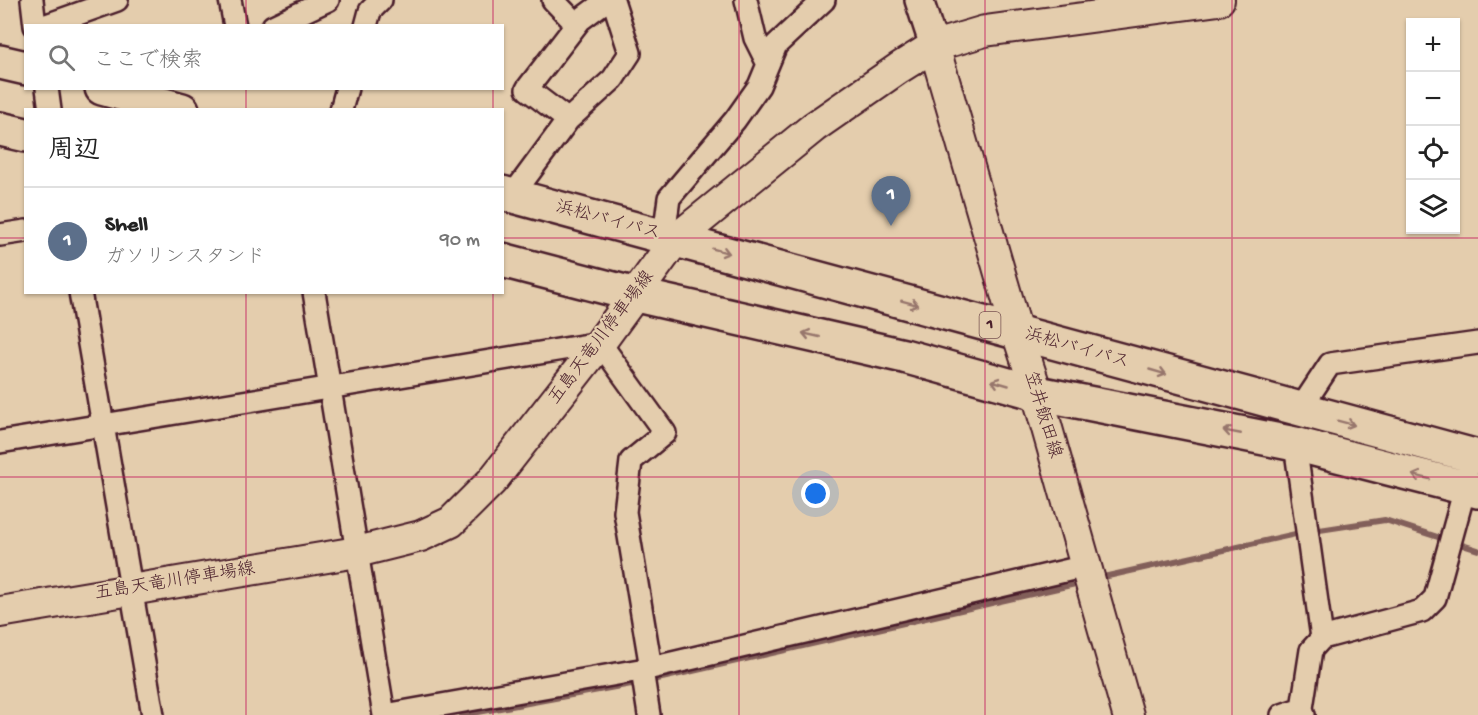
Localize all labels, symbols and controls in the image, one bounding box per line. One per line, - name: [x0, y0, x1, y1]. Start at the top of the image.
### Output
- map controls: [1406, 18, 1460, 234]
- button: +: [1406, 18, 1460, 72]
- search box: [24, 24, 504, 90]
- icon: search: [45, 41, 78, 74]
- text: ここで検索: [93, 49, 203, 75]
- button: −: [1406, 72, 1460, 126]
- button: locate: [1406, 126, 1460, 180]
- text: 周辺: [48, 137, 100, 168]
- pin: 1: [872, 176, 910, 226]
- button: layers: [1406, 180, 1460, 234]
- street label: 浜松バイパス: [553, 196, 663, 245]
- text: Shell: [105, 213, 148, 239]
- text: 1: [63, 230, 72, 253]
- text: 90 m: [440, 230, 480, 253]
- one-way arrow: [712, 246, 731, 258]
- text: ガソリンスタンド: [105, 247, 265, 270]
- street label: 五島天竜川停車場線: [544, 266, 659, 409]
- one-way arrow: [900, 298, 919, 309]
- road number: 1: [980, 312, 1000, 338]
- street label: 浜松バイパス: [1022, 323, 1132, 374]
- one-way arrow: [802, 328, 821, 340]
- one-way arrow: [1148, 366, 1167, 378]
- street label: 笠井飯田線: [1019, 369, 1066, 461]
- one-way arrow: [991, 376, 1010, 388]
- one-way arrow: [1336, 418, 1355, 429]
- one-way arrow: [1222, 426, 1242, 437]
- one-way arrow: [1412, 470, 1431, 482]
- your location: [801, 479, 830, 508]
- street label: 五島天竜川停車場線: [93, 558, 257, 605]

